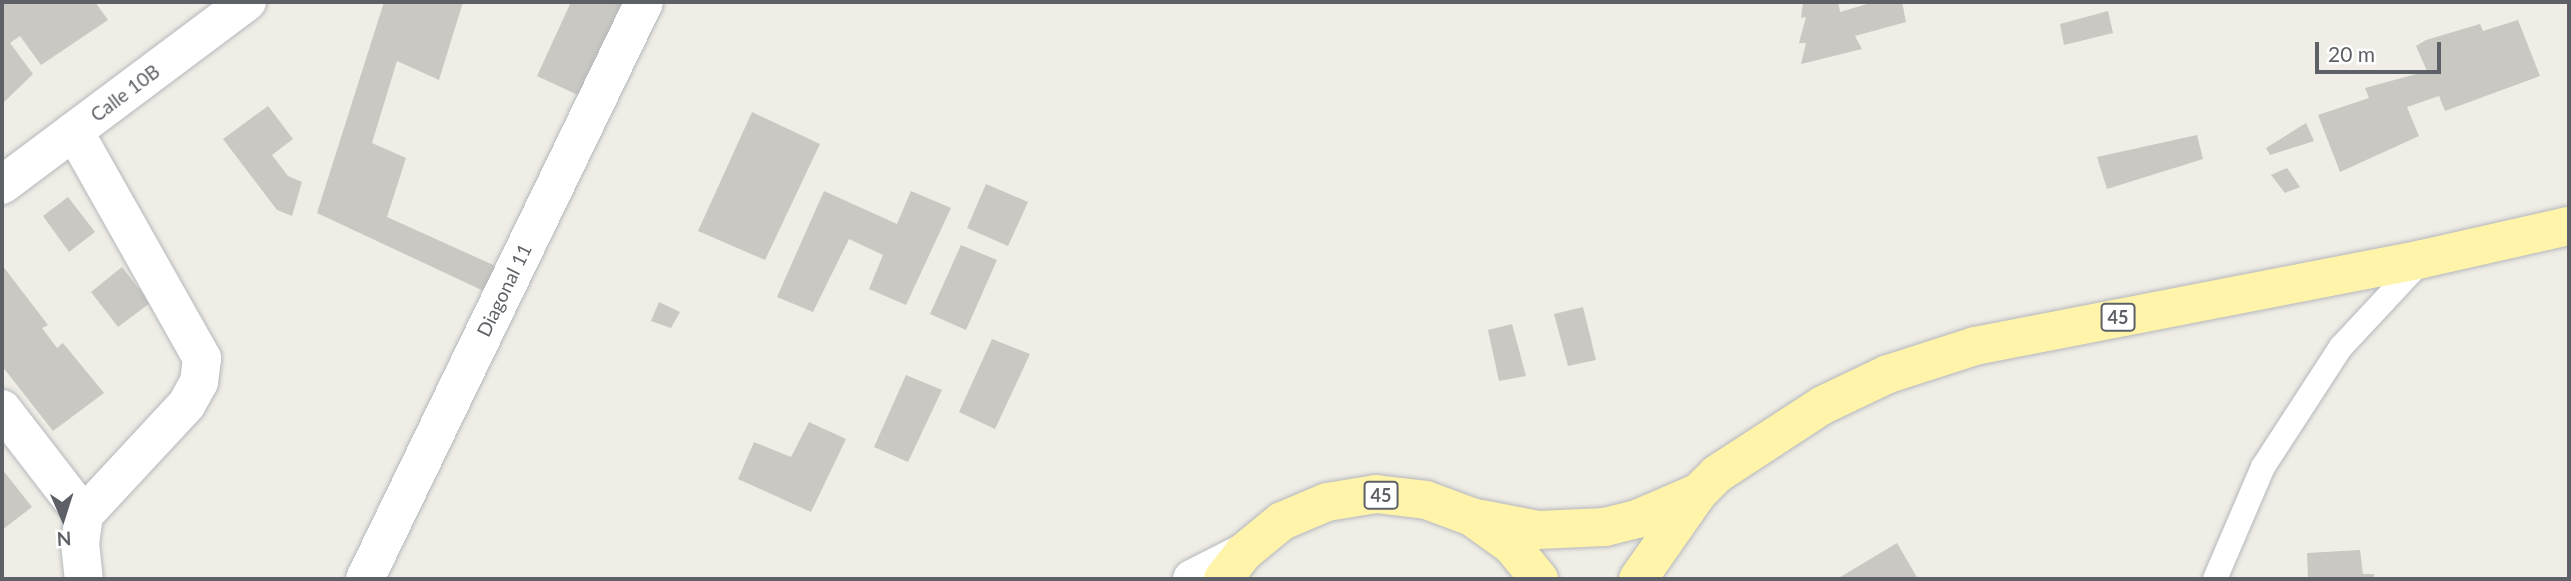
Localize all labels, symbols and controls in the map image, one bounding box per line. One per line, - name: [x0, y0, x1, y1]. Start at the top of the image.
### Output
- scale bar: [2319, 28, 2445, 72]
- text: 20 m: [2328, 41, 2375, 66]
- street label: Calle 10B: [86, 60, 164, 126]
- street label: Diagonal 11: [472, 240, 536, 340]
- road number: 45: [2100, 302, 2136, 332]
- road number: 45: [1364, 480, 1398, 509]
- north arrow: [28, 483, 98, 553]
- text: N: [56, 528, 72, 551]

